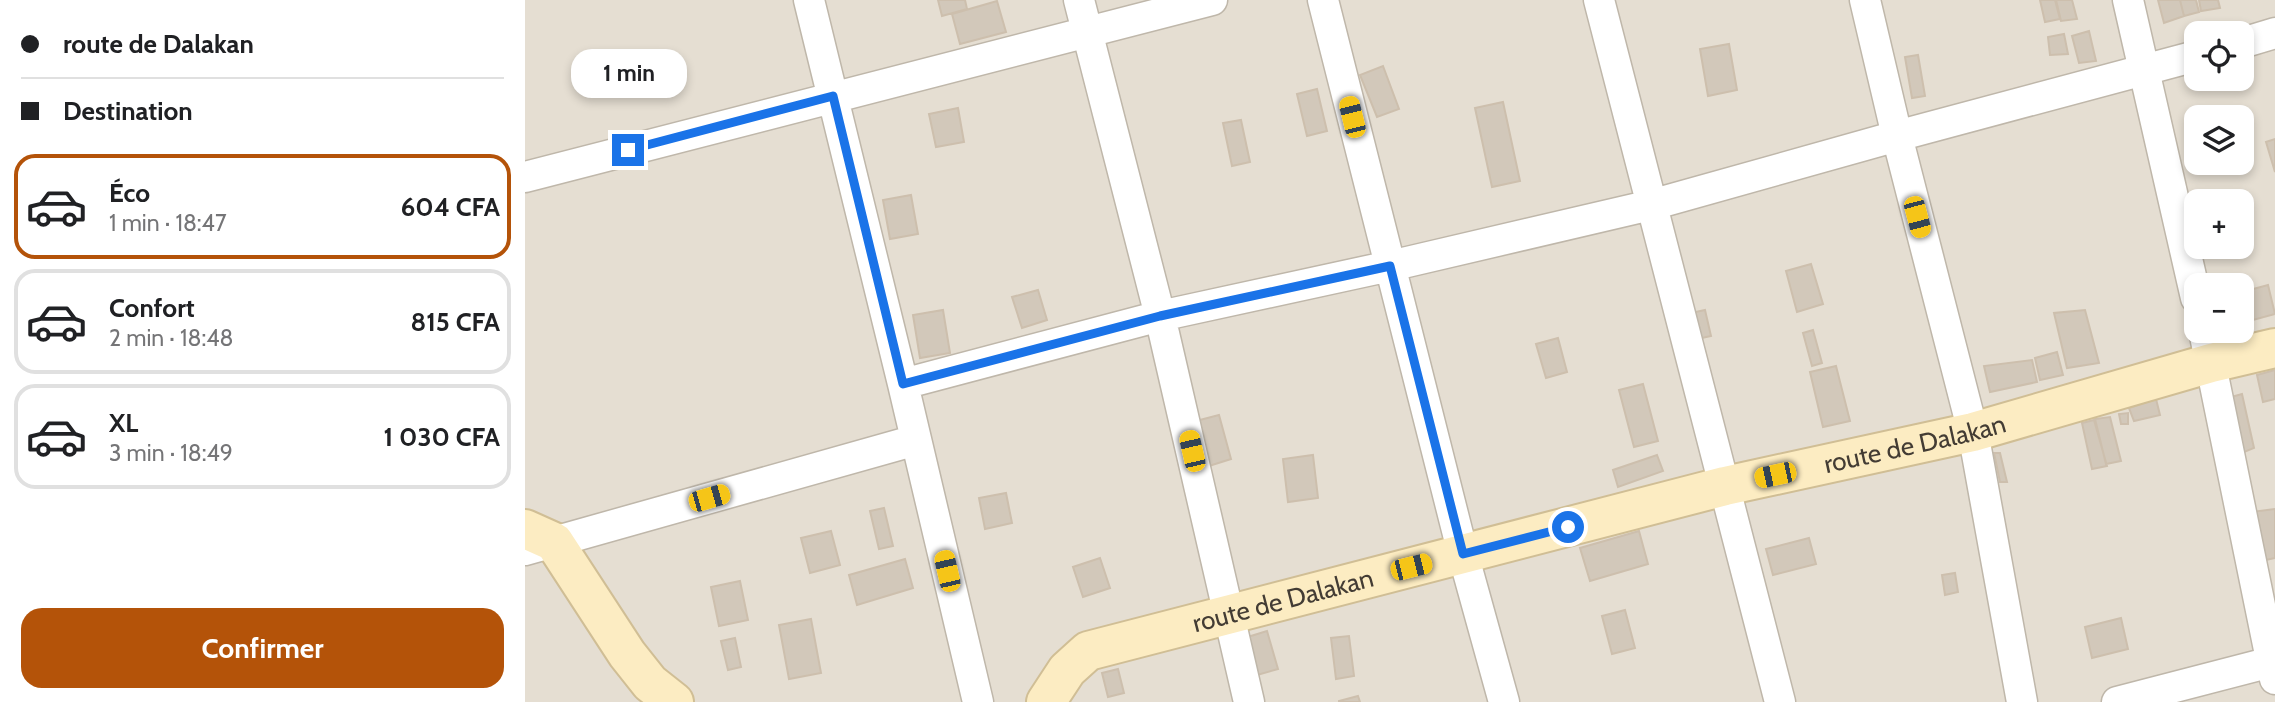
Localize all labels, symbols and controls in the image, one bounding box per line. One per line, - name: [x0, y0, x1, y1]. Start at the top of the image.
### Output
- map controls: [2184, 21, 2254, 343]
- button: locate: [2184, 21, 2254, 91]
- text: route de Dalakan: [63, 28, 254, 60]
- callout: 1 min: [570, 48, 686, 97]
- text: 1 min: [603, 59, 655, 87]
- car: [1337, 94, 1368, 140]
- text: Destination: [63, 95, 193, 127]
- button: layers: [2184, 105, 2254, 175]
- route end: [612, 134, 644, 166]
- icon: car: [25, 175, 88, 238]
- text: Éco: [109, 177, 150, 209]
- button: +: [2184, 189, 2254, 259]
- text: 604 CFA: [401, 191, 500, 223]
- car: [1902, 194, 1933, 240]
- text: 1 min · 18:47: [109, 209, 226, 237]
- button: −: [2184, 273, 2254, 343]
- icon: car: [25, 290, 88, 353]
- text: Confort: [109, 292, 195, 324]
- text: 815 CFA: [411, 306, 500, 338]
- text: 2 min · 18:48: [109, 324, 233, 352]
- icon: car: [25, 405, 88, 468]
- text: XL: [109, 407, 138, 439]
- street label: route de Dalakan: [1821, 407, 2010, 480]
- text: 1 030 CFA: [384, 421, 500, 453]
- car: [1178, 428, 1207, 474]
- text: 3 min · 18:49: [109, 439, 233, 467]
- car: [1753, 460, 1798, 490]
- car: [686, 482, 733, 514]
- route start: [1552, 511, 1584, 543]
- car: [933, 548, 962, 594]
- car: [1389, 552, 1434, 582]
- street label: route de Dalakan: [1189, 562, 1377, 639]
- button: Confirmer: [21, 608, 504, 688]

